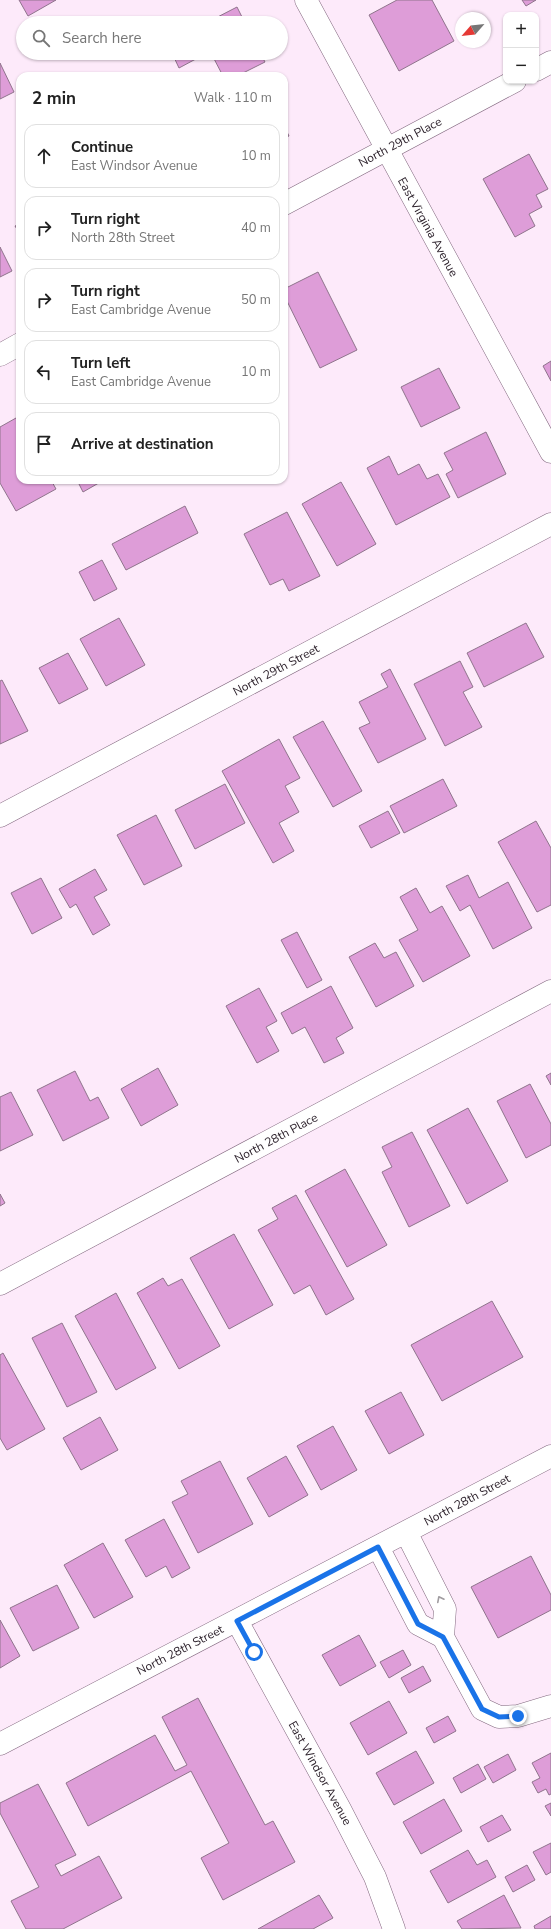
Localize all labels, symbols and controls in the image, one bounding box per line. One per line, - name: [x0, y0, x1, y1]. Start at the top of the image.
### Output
- north arrow: [455, 12, 491, 48]
- map controls: [503, 12, 539, 84]
- button: +: [503, 12, 539, 48]
- search box: [16, 16, 288, 60]
- icon: search: [30, 27, 52, 49]
- text: Search here: [62, 28, 142, 48]
- button: −: [503, 48, 539, 84]
- text: 2 min: [32, 87, 76, 110]
- text: Walk · 110 m: [194, 89, 272, 107]
- street label: North 29th Place: [356, 113, 444, 171]
- text: Continue: [71, 137, 133, 157]
- icon: ahead: [33, 145, 55, 167]
- text: 10 m: [241, 147, 271, 165]
- text: East Windsor Avenue: [71, 157, 197, 175]
- street label: East Virginia Avenue: [394, 174, 462, 280]
- text: Turn right: [71, 209, 140, 229]
- icon: right: [33, 217, 55, 239]
- text: 40 m: [241, 219, 271, 237]
- text: North 28th Street: [71, 229, 174, 247]
- text: Turn right: [71, 281, 140, 301]
- icon: right: [33, 289, 55, 311]
- text: 50 m: [241, 291, 271, 309]
- text: East Cambridge Avenue: [71, 301, 211, 319]
- text: Turn left: [71, 353, 130, 373]
- icon: left: [33, 361, 55, 383]
- text: 10 m: [241, 363, 271, 381]
- text: East Cambridge Avenue: [71, 373, 211, 391]
- icon: arrive: [33, 433, 55, 455]
- text: Arrive at destination: [71, 434, 214, 454]
- street label: North 29th Street: [230, 640, 323, 699]
- street label: North 28th Place: [232, 1109, 320, 1167]
- street label: North 28th Street: [421, 1470, 514, 1529]
- one-way arrow: [437, 1596, 445, 1604]
- street label: North 28th Street: [134, 1621, 227, 1679]
- route start: [245, 1643, 263, 1661]
- route end: [509, 1707, 527, 1725]
- street label: East Windsor Avenue: [285, 1718, 355, 1828]

